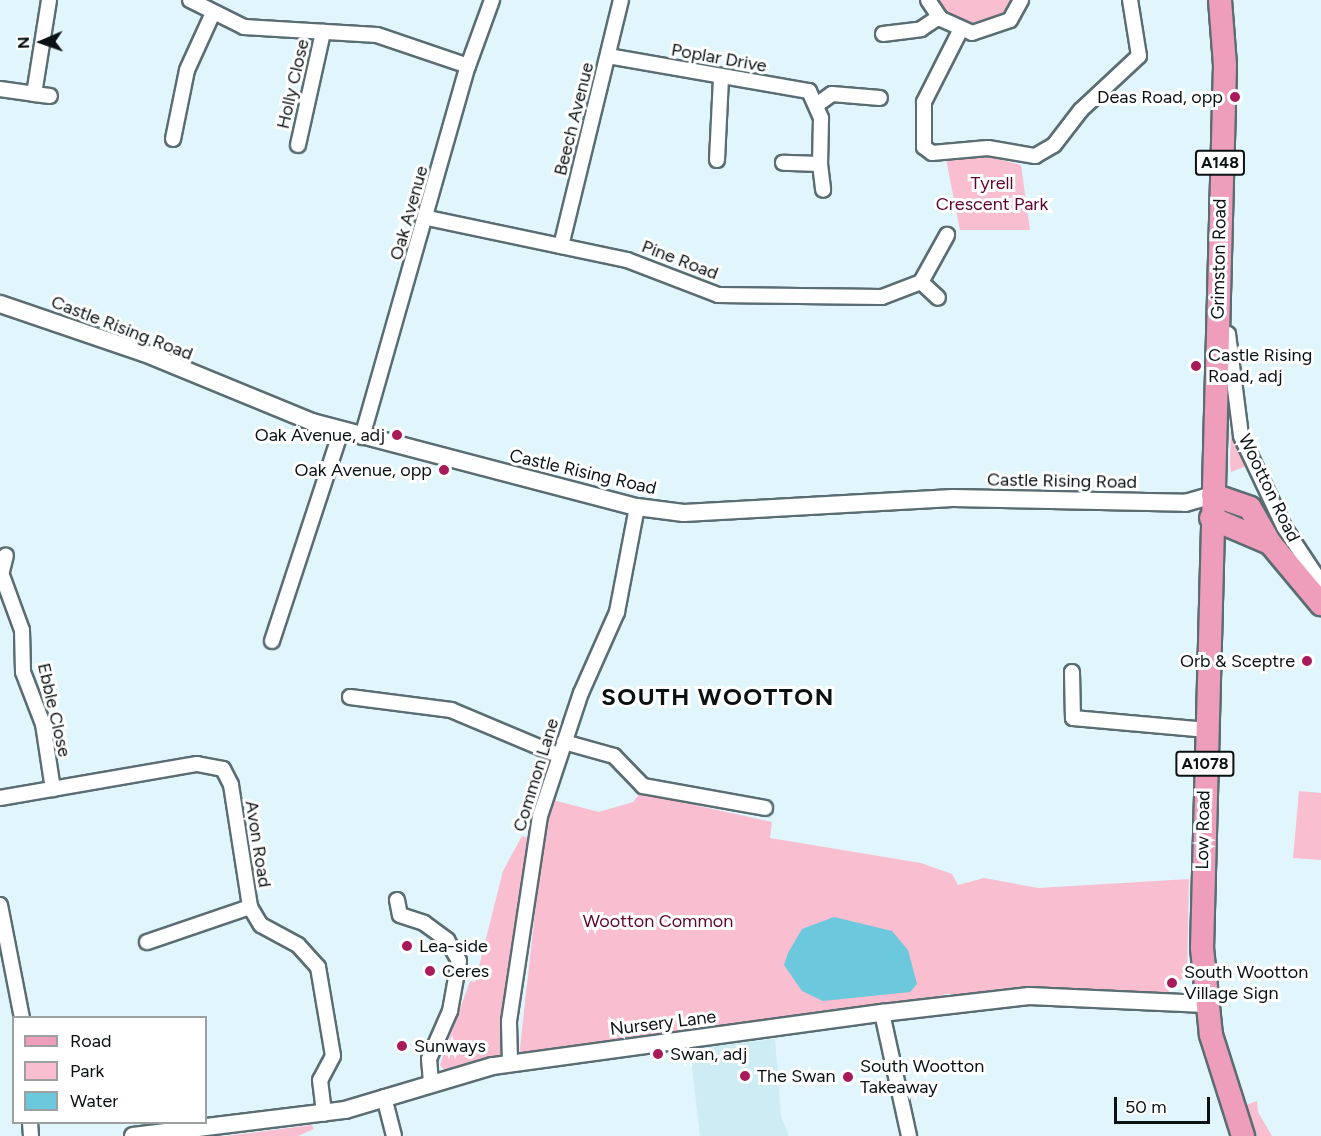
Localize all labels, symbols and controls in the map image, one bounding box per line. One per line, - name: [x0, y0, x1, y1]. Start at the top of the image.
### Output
- north arrow: [12, 12, 72, 72]
- text: N: [14, 36, 33, 49]
- street label: Holly Close: [272, 37, 314, 131]
- street label: Poplar Drive: [670, 39, 768, 77]
- street label: Beech Avenue: [550, 60, 598, 178]
- place label: Deas Road, opp: [1097, 86, 1223, 108]
- marker: Deas Road, opp: [1228, 90, 1242, 104]
- road number: A148: [1194, 150, 1246, 176]
- street label: Oak Avenue: [385, 163, 433, 263]
- park label: Tyrell Crescent Park: [936, 173, 1048, 216]
- street label: Grimston Road: [1207, 198, 1231, 320]
- street label: Pine Road: [639, 236, 721, 284]
- street label: Castle Rising Road: [48, 291, 196, 365]
- place label: Castle Rising Road, adj: [1208, 345, 1312, 388]
- marker: Castle Rising Road, adj: [1189, 359, 1203, 373]
- place label: Oak Avenue, adj: [255, 424, 385, 446]
- marker: Oak Avenue, adj: [390, 428, 404, 442]
- street label: Wootton Road: [1234, 431, 1304, 545]
- street label: Castle Rising Road: [507, 445, 659, 499]
- place label: Oak Avenue, opp: [295, 459, 432, 481]
- marker: Oak Avenue, opp: [437, 463, 451, 477]
- street label: Castle Rising Road: [987, 469, 1137, 493]
- place label: Orb & Sceptre: [1180, 650, 1295, 672]
- marker: Orb & Sceptre: [1300, 654, 1314, 668]
- street label: Ebble Close: [33, 661, 75, 759]
- district label: SOUTH WOOTTON: [601, 683, 835, 711]
- street label: Common Lane: [509, 716, 563, 834]
- road number: A1078: [1175, 751, 1235, 777]
- street label: Low Road: [1192, 790, 1214, 870]
- street label: Avon Road: [240, 799, 276, 889]
- park label: Wootton Common: [583, 910, 733, 932]
- place label: Lea-side: [419, 935, 488, 957]
- marker: Lea-side: [400, 939, 414, 953]
- place label: Ceres: [442, 960, 489, 982]
- place label: South Wootton Village Sign: [1184, 962, 1308, 1004]
- marker: Ceres: [423, 964, 437, 978]
- marker: South Wootton Village Sign: [1165, 976, 1179, 990]
- street label: Nursery Lane: [609, 1006, 717, 1040]
- legend: [12, 1016, 207, 1124]
- text: Road: [70, 1030, 111, 1052]
- place label: Sunways: [414, 1035, 486, 1057]
- marker: Sunways: [395, 1039, 409, 1053]
- place label: Swan, adj: [670, 1043, 747, 1065]
- marker: Swan, adj: [651, 1047, 665, 1061]
- place label: South Wootton Takeaway: [860, 1056, 984, 1098]
- text: Park: [70, 1060, 104, 1082]
- place label: The Swan: [757, 1065, 835, 1087]
- marker: The Swan: [738, 1069, 752, 1083]
- marker: South Wootton Takeaway: [841, 1070, 855, 1084]
- scale bar: [1117, 1085, 1213, 1123]
- text: Water: [70, 1090, 118, 1112]
- text: 50 m: [1125, 1096, 1167, 1118]

